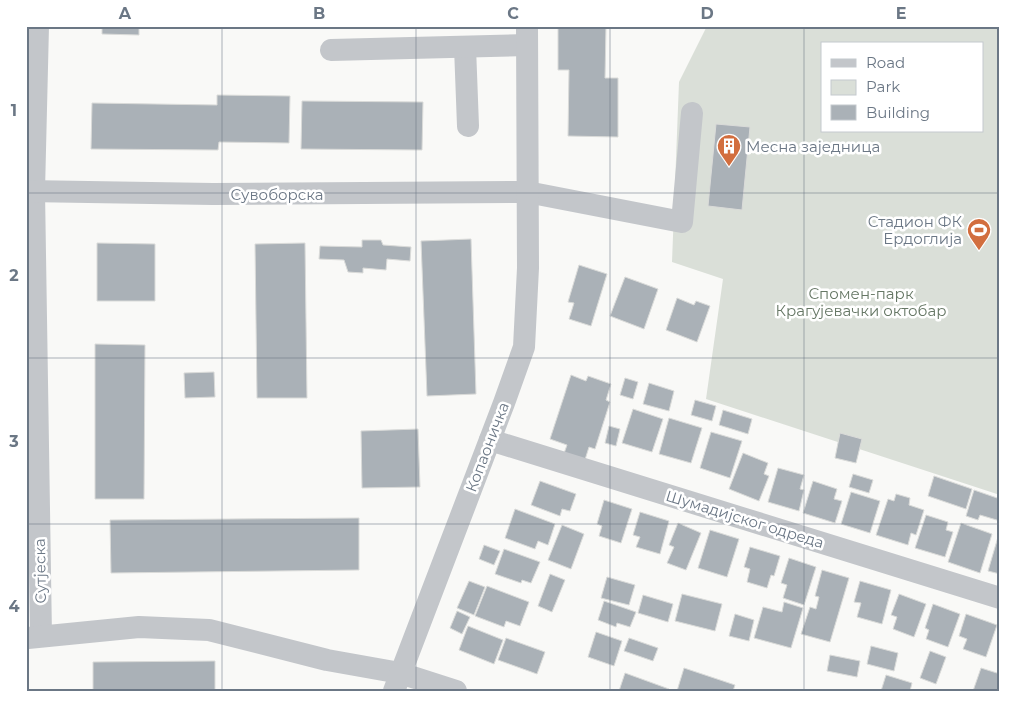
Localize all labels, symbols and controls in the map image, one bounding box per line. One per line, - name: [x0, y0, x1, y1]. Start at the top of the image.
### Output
- text: A: [118, 4, 132, 23]
- text: B: [313, 4, 325, 23]
- text: C: [507, 4, 519, 23]
- text: D: [700, 4, 714, 23]
- text: E: [896, 4, 906, 23]
- legend: [821, 42, 984, 132]
- text: Road: [866, 53, 905, 72]
- text: Park: [866, 77, 900, 96]
- text: 1: [11, 101, 17, 120]
- text: Building: [866, 103, 930, 122]
- building icon: Месна заједница: [716, 133, 742, 167]
- place label: Месна заједница: [746, 137, 880, 156]
- street label: Сувоборска: [230, 185, 324, 204]
- place label: Стадион ФК Ердоглија: [868, 212, 962, 248]
- sports icon: Стадион ФК Ердоглија: [966, 217, 992, 251]
- text: 2: [9, 266, 19, 285]
- park label: Спомен-парк Крагујевачки октобар: [776, 284, 946, 320]
- street label: Копаоничка: [461, 399, 513, 495]
- text: 3: [8, 432, 19, 451]
- street label: Шумадијског одреда: [664, 486, 826, 552]
- street label: Сутјеска: [30, 538, 50, 604]
- text: 4: [8, 597, 20, 616]

